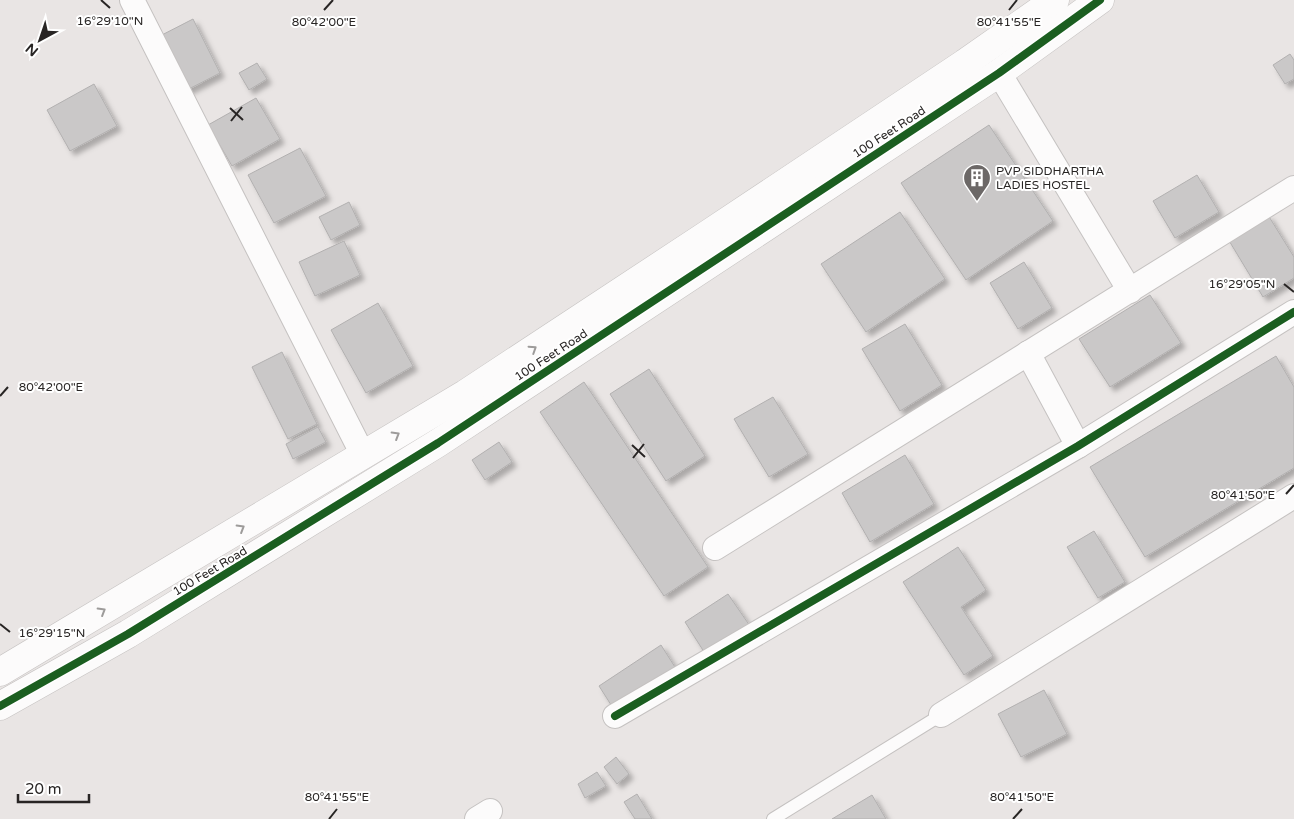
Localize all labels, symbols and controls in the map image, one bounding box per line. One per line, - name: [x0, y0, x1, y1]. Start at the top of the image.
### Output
- text: 16°29'10"N: [77, 14, 143, 28]
- north arrow: [15, 15, 65, 65]
- text: 80°42'00"E: [292, 15, 357, 29]
- text: 80°41'55"E: [977, 15, 1042, 29]
- text: N: [22, 39, 42, 60]
- street label: 100 Feet Road: [850, 103, 928, 161]
- building icon: PVP SIDDHARTHA LADIES HOSTEL: [962, 163, 992, 202]
- place label: PVP SIDDHARTHA LADIES HOSTEL: [996, 164, 1104, 192]
- text: 16°29'05"N: [1209, 277, 1275, 291]
- street label: 100 Feet Road: [512, 326, 590, 384]
- one-way arrow: [528, 345, 537, 355]
- text: 80°42'00"E: [19, 380, 84, 394]
- one-way arrow: [390, 432, 399, 442]
- text: 80°41'50"E: [1211, 488, 1276, 502]
- one-way arrow: [236, 524, 245, 534]
- street label: 100 Feet Road: [170, 543, 250, 599]
- one-way arrow: [97, 608, 106, 618]
- text: 16°29'15"N: [19, 626, 85, 640]
- scale bar: [18, 772, 89, 804]
- text: 20 m: [25, 780, 62, 798]
- text: 80°41'55"E: [305, 790, 370, 804]
- text: 80°41'50"E: [990, 790, 1055, 804]

